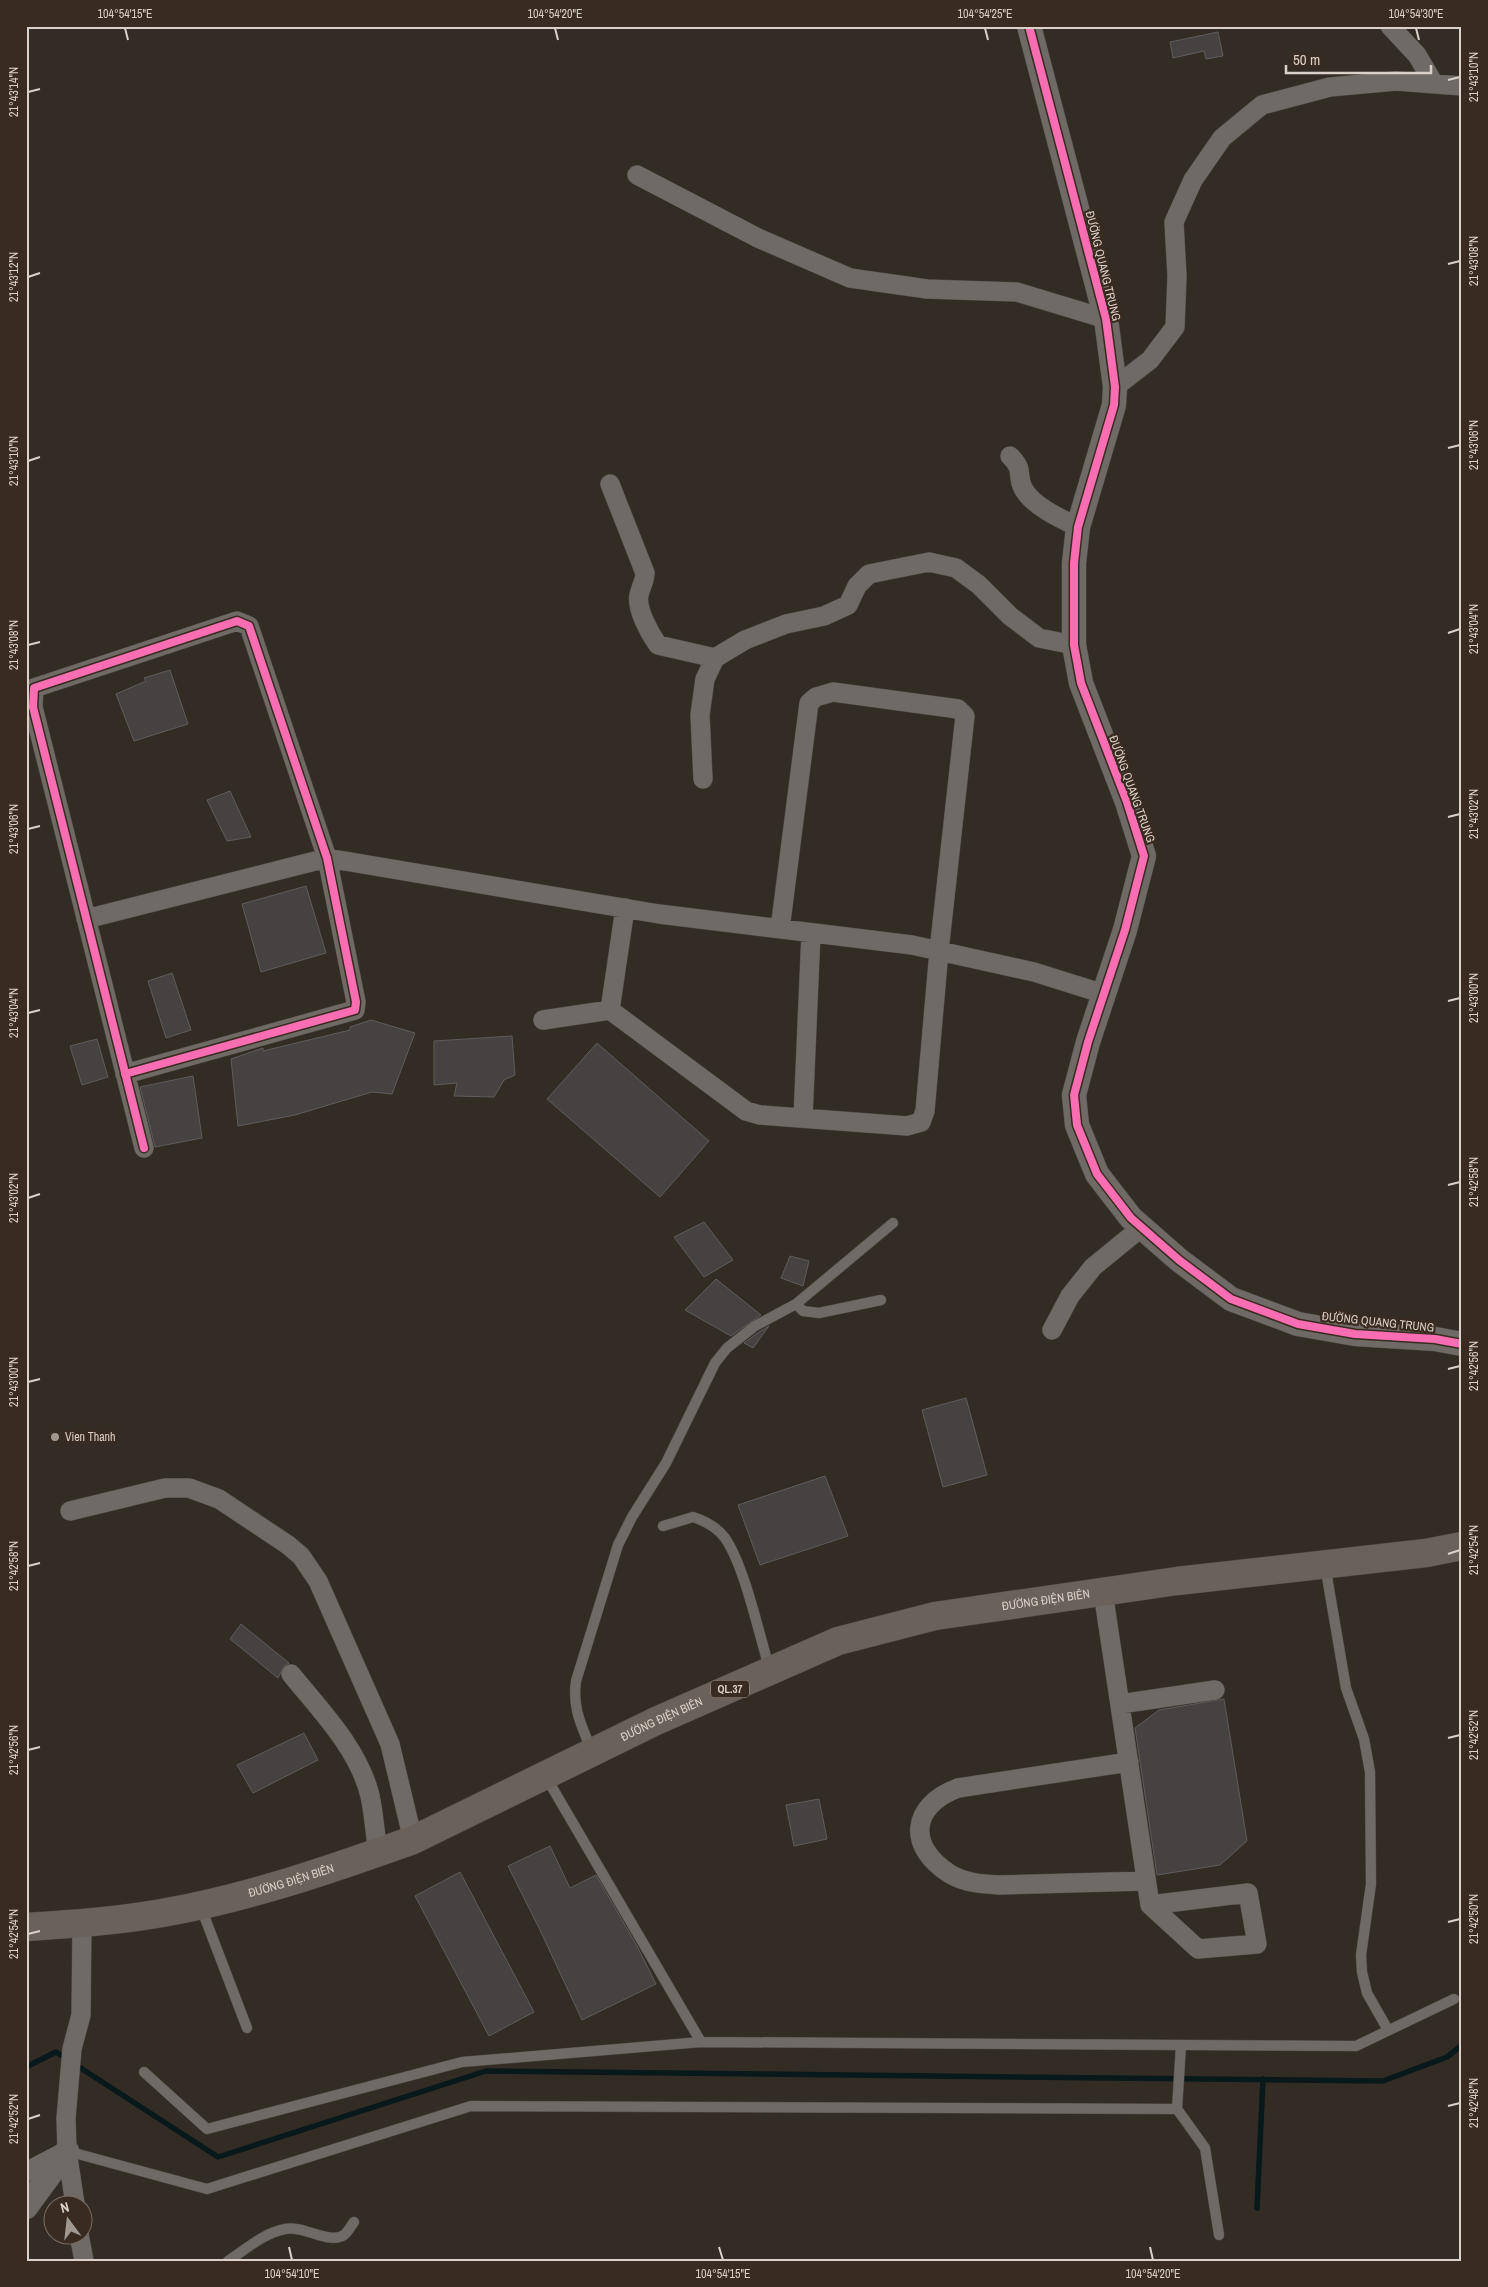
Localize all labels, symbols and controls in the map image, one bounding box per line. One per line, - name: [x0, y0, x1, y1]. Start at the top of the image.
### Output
- text: 104°54'15"E: [97, 6, 153, 22]
- text: 104°54'20"E: [527, 6, 583, 22]
- text: 104°54'25"E: [957, 6, 1013, 22]
- text: 104°54'30"E: [1388, 6, 1444, 22]
- scale bar: [1286, 42, 1430, 74]
- text: 50 m: [1293, 49, 1320, 70]
- text: 21°43'10"N: [1466, 52, 1482, 102]
- text: 21°43'14"N: [6, 67, 22, 117]
- street label: ĐƯỜNG QUANG TRUNG: [1082, 209, 1124, 323]
- text: 21°43'08"N: [1466, 236, 1482, 286]
- text: 21°43'12"N: [6, 252, 22, 302]
- text: 21°43'06"N: [1466, 420, 1482, 470]
- text: 21°43'10"N: [6, 436, 22, 486]
- text: 21°43'04"N: [1466, 604, 1482, 654]
- text: 21°43'08"N: [6, 620, 22, 670]
- street label: ĐƯỜNG QUANG TRUNG: [1105, 733, 1159, 845]
- text: 21°43'02"N: [1466, 789, 1482, 839]
- text: 21°43'06"N: [6, 804, 22, 854]
- text: 21°43'00"N: [1466, 973, 1482, 1023]
- text: 21°43'04"N: [6, 988, 22, 1038]
- text: 21°42'58"N: [1466, 1157, 1482, 1207]
- text: 21°43'02"N: [6, 1173, 22, 1223]
- street label: ĐƯỜNG QUANG TRUNG: [1321, 1308, 1435, 1336]
- text: 21°42'56"N: [1466, 1341, 1482, 1391]
- text: 21°43'00"N: [6, 1357, 22, 1407]
- place label: Vien Thanh: [65, 1429, 116, 1445]
- marker: Vien Thanh: [49, 1431, 61, 1443]
- text: 21°42'54"N: [1466, 1525, 1482, 1575]
- text: 21°42'58"N: [6, 1541, 22, 1591]
- street label: ĐƯỜNG ĐIỆN BIÊN: [1001, 1586, 1091, 1614]
- road number: QL.37: [711, 1680, 749, 1698]
- street label: ĐƯỜNG ĐIỆN BIÊN: [618, 1693, 705, 1745]
- text: 21°42'52"N: [1466, 1710, 1482, 1760]
- text: 21°42'56"N: [6, 1725, 22, 1775]
- street label: ĐƯỜNG ĐIỆN BIÊN: [247, 1860, 336, 1901]
- text: 21°42'50"N: [1466, 1894, 1482, 1944]
- text: 21°42'54"N: [6, 1909, 22, 1959]
- text: 21°42'48"N: [1466, 2078, 1482, 2128]
- text: 21°42'52"N: [6, 2094, 22, 2144]
- north arrow: [42, 2194, 92, 2244]
- text: N: [58, 2198, 71, 2217]
- text: 104°54'10"E: [264, 2266, 320, 2282]
- text: 104°54'15"E: [695, 2266, 751, 2282]
- text: 104°54'20"E: [1125, 2266, 1181, 2282]

